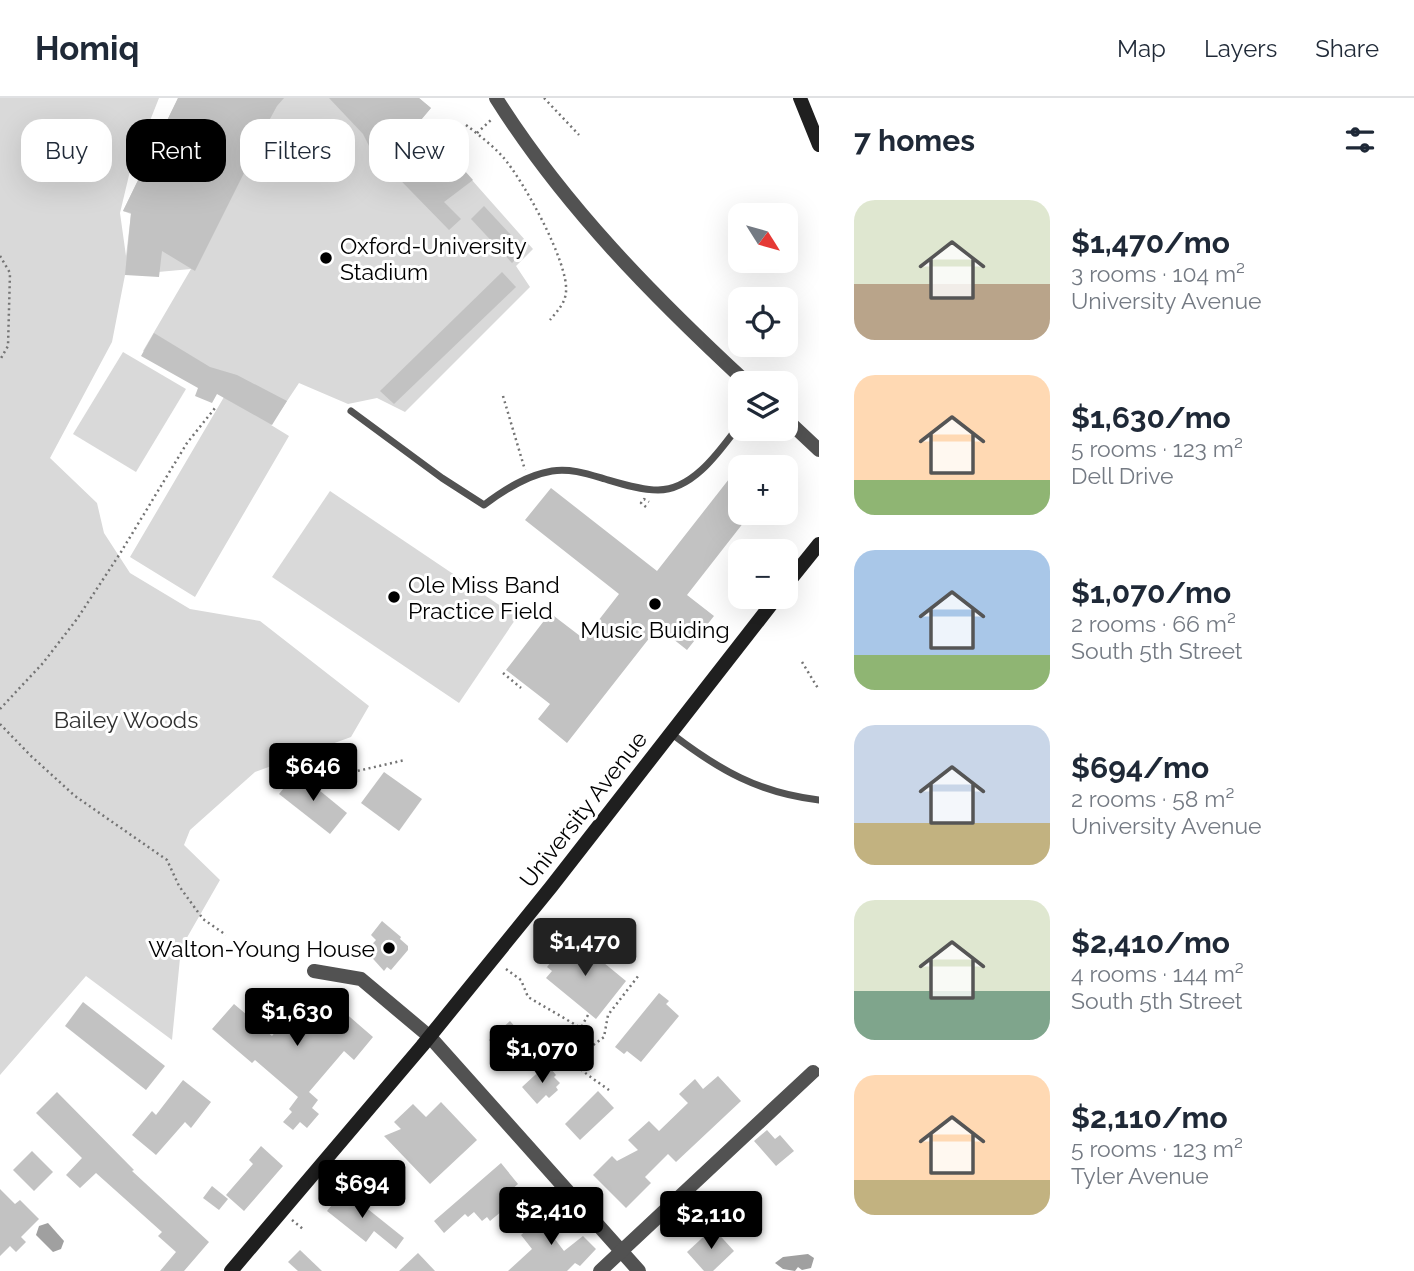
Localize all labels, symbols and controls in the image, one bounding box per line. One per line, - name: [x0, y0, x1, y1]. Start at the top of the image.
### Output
- text: Homiq: [35, 29, 139, 68]
- text: Map: [1117, 34, 1166, 63]
- text: Layers: [1204, 34, 1277, 63]
- text: Share: [1315, 34, 1379, 63]
- chip: Buy: [21, 119, 112, 182]
- chip: Rent: [126, 119, 226, 182]
- chip: Filters: [240, 119, 355, 182]
- chip: New: [369, 119, 469, 182]
- icon: filters: [1341, 121, 1379, 159]
- text: 7 homes: [854, 123, 975, 158]
- north arrow: [728, 203, 798, 273]
- map controls: [728, 203, 798, 609]
- text: $1,470/mo: [1071, 225, 1230, 260]
- icon: home: [910, 228, 994, 312]
- place label: Oxford-University Stadium: [340, 232, 527, 285]
- marker: Oxford-University Stadium: [318, 250, 334, 266]
- text: 3 rooms · 104 m²: [1071, 260, 1245, 287]
- button: locate: [728, 287, 798, 357]
- text: University Avenue: [1071, 287, 1262, 314]
- button: layers: [728, 371, 798, 441]
- text: $1,630/mo: [1071, 400, 1231, 435]
- icon: home: [910, 403, 994, 487]
- text: 5 rooms · 123 m²: [1071, 435, 1243, 462]
- button: +: [728, 455, 798, 525]
- text: Dell Drive: [1071, 462, 1174, 489]
- button: −: [728, 539, 798, 609]
- place label: Ole Miss Band Practice Field: [408, 571, 560, 624]
- text: $1,070/mo: [1071, 575, 1231, 610]
- icon: home: [910, 578, 994, 662]
- marker: Ole Miss Band Practice Field: [386, 589, 402, 605]
- marker: Music Buiding: [647, 596, 663, 612]
- text: 2 rooms · 66 m²: [1071, 610, 1236, 637]
- place label: Music Buiding: [580, 616, 730, 643]
- text: South 5th Street: [1071, 637, 1243, 664]
- park label: Bailey Woods: [54, 706, 198, 733]
- street label: University Avenue: [514, 726, 652, 892]
- pin: $646: [272, 744, 354, 803]
- text: $694/mo: [1071, 750, 1209, 785]
- text: $646: [285, 752, 341, 779]
- icon: home: [910, 753, 994, 837]
- text: 2 rooms · 58 m²: [1071, 785, 1234, 812]
- text: University Avenue: [1071, 812, 1262, 839]
- pin: $1,470: [528, 918, 642, 978]
- text: $2,410/mo: [1071, 925, 1230, 960]
- text: $1,470: [549, 927, 621, 954]
- icon: home: [910, 928, 994, 1012]
- place label: Walton-Young House: [148, 935, 375, 962]
- marker: Walton-Young House: [381, 940, 397, 956]
- text: 4 rooms · 144 m²: [1071, 960, 1244, 987]
- text: South 5th Street: [1071, 987, 1243, 1014]
- pin: $1,630: [240, 988, 354, 1048]
- text: $1,630: [261, 997, 333, 1024]
- pin: $1,070: [485, 1026, 599, 1085]
- text: $1,070: [506, 1034, 578, 1061]
- text: $2,110/mo: [1071, 1100, 1228, 1135]
- icon: home: [910, 1103, 994, 1187]
- text: 5 rooms · 123 m²: [1071, 1135, 1243, 1162]
- pin: $694: [321, 1160, 403, 1220]
- text: Tyler Avenue: [1071, 1162, 1209, 1189]
- text: $694: [334, 1169, 390, 1196]
- pin: $2,410: [494, 1188, 608, 1247]
- pin: $2,110: [654, 1192, 768, 1251]
- text: $2,410: [515, 1196, 587, 1223]
- text: $2,110: [676, 1200, 746, 1227]

